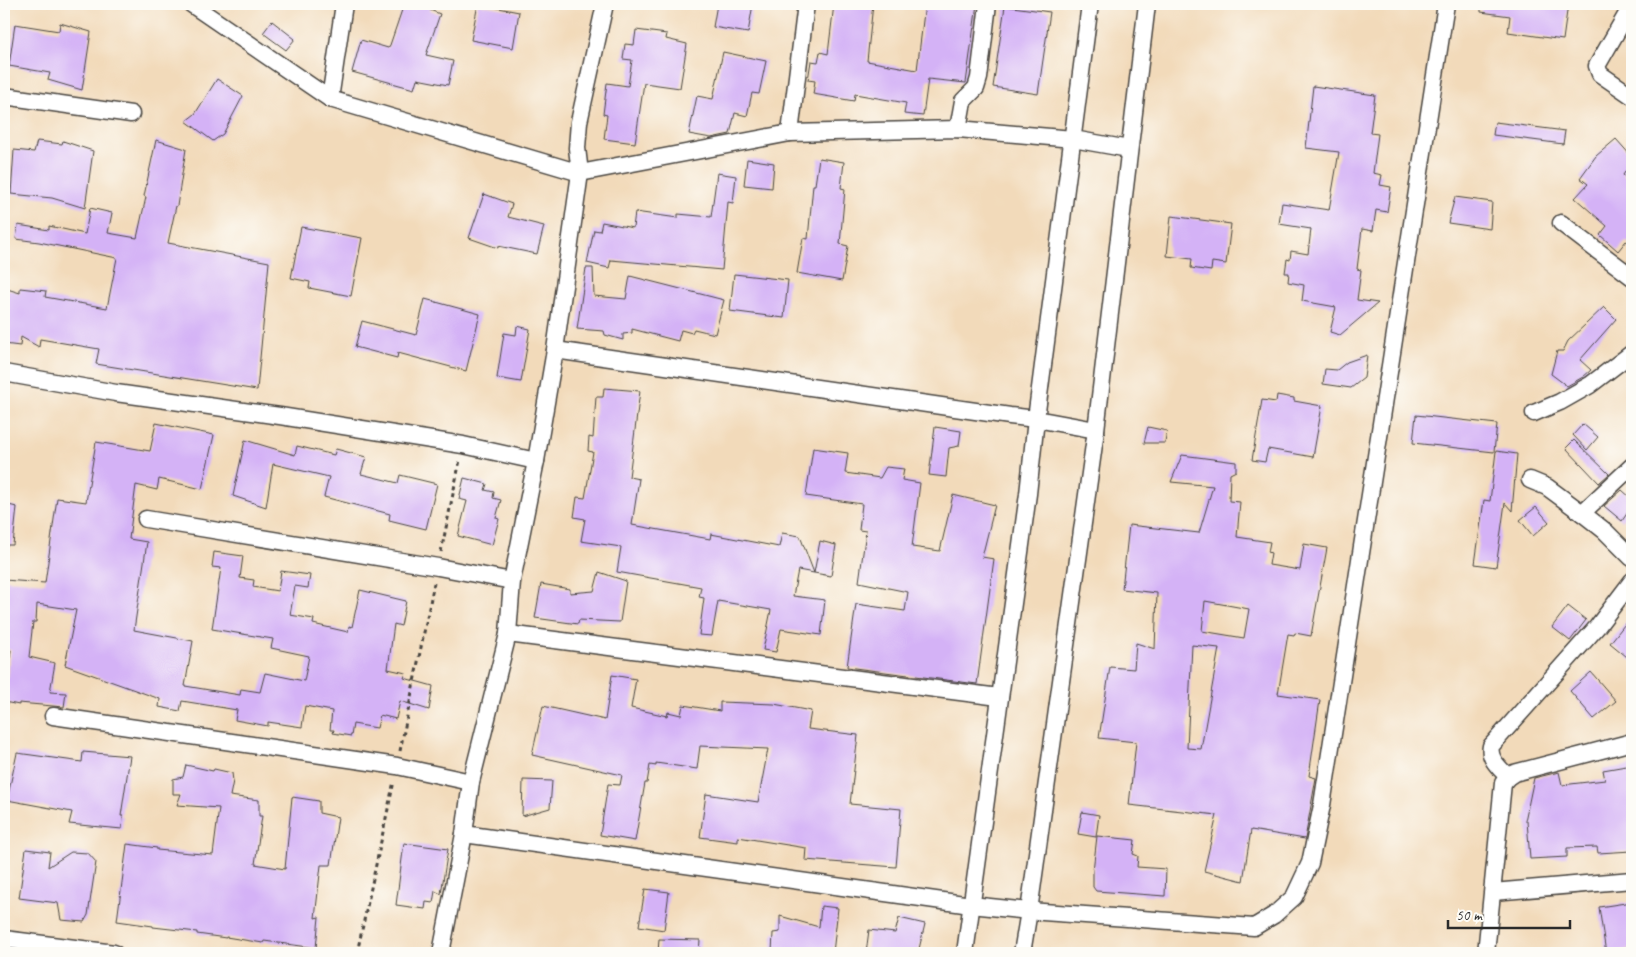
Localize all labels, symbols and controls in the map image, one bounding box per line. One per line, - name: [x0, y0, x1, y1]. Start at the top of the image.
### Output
- scale bar: [1448, 897, 1571, 929]
- text: 50 m: [1456, 906, 1483, 925]

